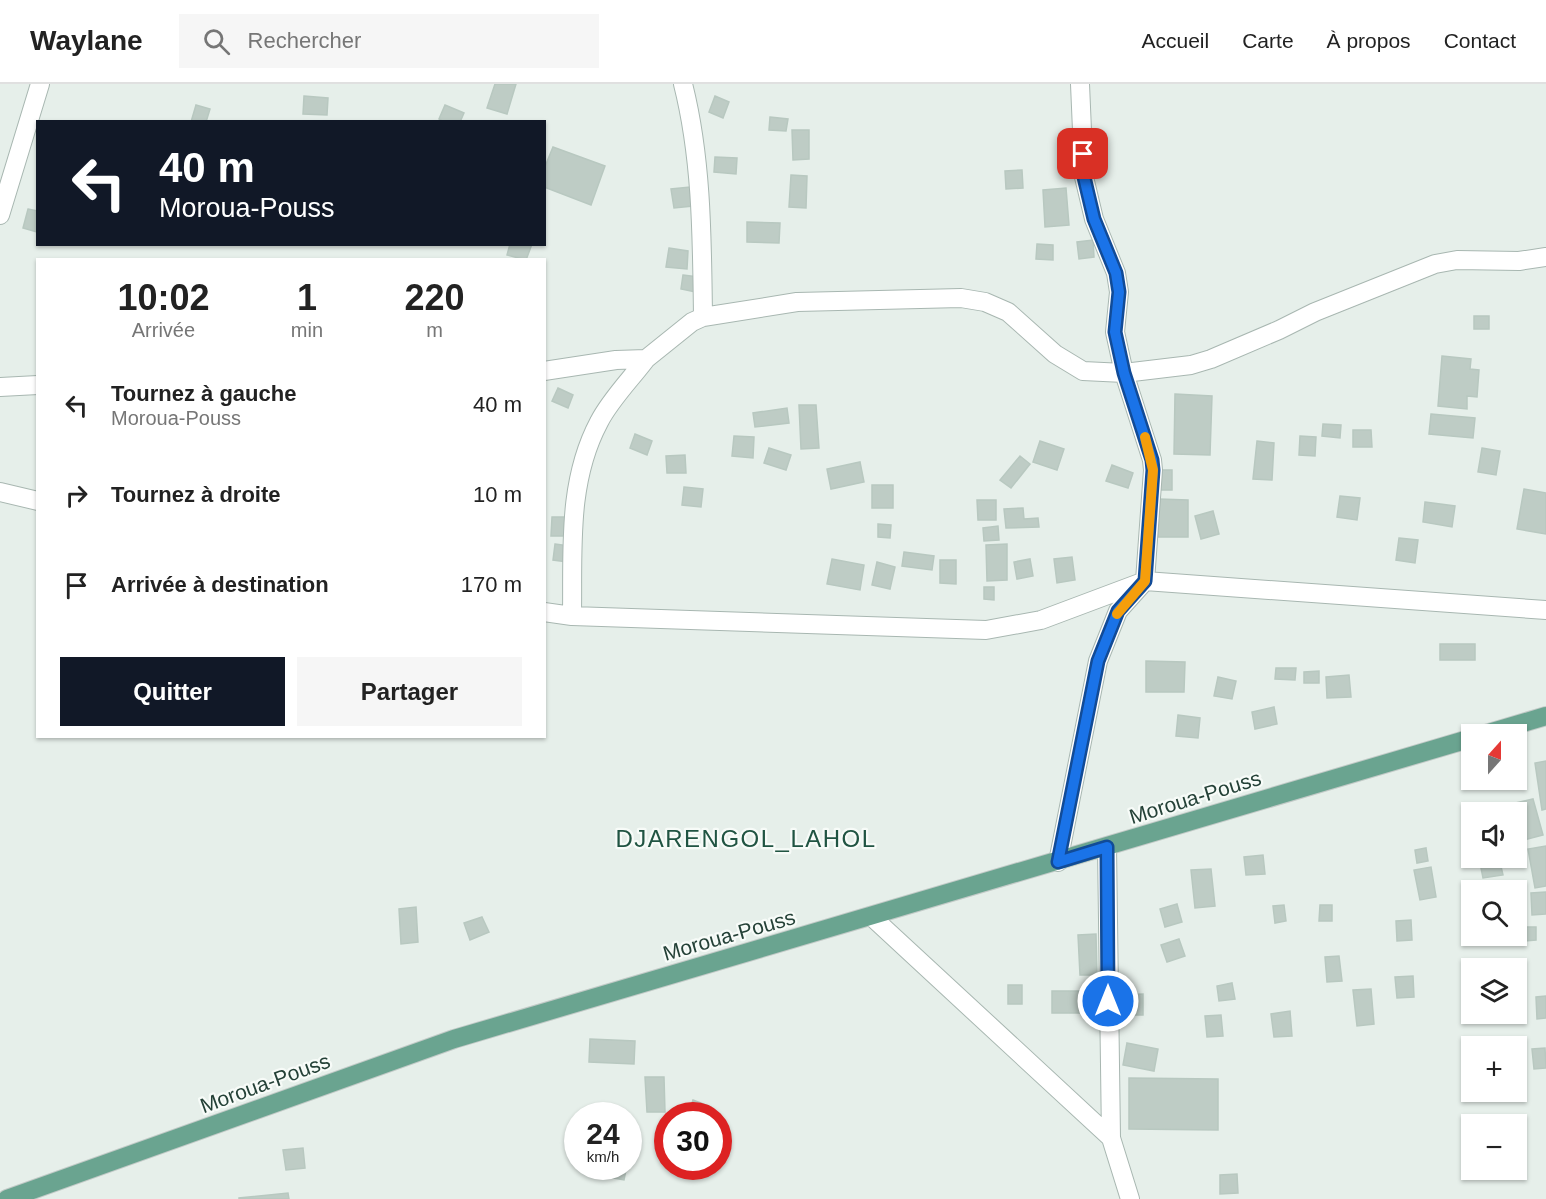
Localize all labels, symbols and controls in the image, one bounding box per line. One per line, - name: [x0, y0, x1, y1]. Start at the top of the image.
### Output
- search box: [179, 14, 599, 68]
- text: Waylane: [30, 25, 143, 56]
- icon: search: [200, 25, 233, 58]
- text: Rechercher: [248, 28, 361, 53]
- text: Accueil: [1142, 29, 1209, 52]
- text: Carte: [1242, 29, 1294, 52]
- text: À propos: [1327, 29, 1411, 52]
- text: Contact: [1444, 29, 1516, 52]
- pin: [1057, 128, 1108, 179]
- icon: arrive: [1066, 137, 1099, 170]
- icon: left: [60, 144, 138, 222]
- text: 40 m: [159, 144, 255, 191]
- text: Moroua-Pouss: [159, 193, 335, 223]
- text: 10:02: [117, 277, 209, 318]
- text: 1: [297, 277, 317, 318]
- text: 220: [404, 277, 465, 318]
- text: Arrivée: [132, 319, 195, 341]
- text: min: [291, 319, 323, 341]
- text: m: [426, 319, 443, 341]
- text: Tournez à gauche: [111, 381, 296, 406]
- icon: left: [60, 389, 93, 422]
- text: 40 m: [473, 392, 522, 417]
- text: Moroua-Pouss: [111, 407, 241, 429]
- icon: right: [60, 479, 93, 512]
- text: Tournez à droite: [111, 482, 281, 507]
- text: 10 m: [473, 482, 522, 507]
- icon: arrive: [60, 569, 93, 602]
- text: Arrivée à destination: [111, 572, 329, 597]
- text: 170 m: [461, 572, 522, 597]
- button: Quitter: [60, 657, 285, 726]
- button: Partager: [297, 657, 522, 726]
- north arrow: [1461, 724, 1527, 790]
- map controls: [1461, 724, 1527, 1180]
- street label: Moroua-Pouss: [1126, 766, 1264, 828]
- button: sound: [1461, 802, 1527, 868]
- district label: DJARENGOL_LAHOL: [615, 825, 877, 852]
- button: search: [1461, 880, 1527, 946]
- street label: Moroua-Pouss: [660, 905, 798, 965]
- button: layers: [1461, 958, 1527, 1024]
- position arrow: [1076, 969, 1140, 1033]
- button: +: [1461, 1036, 1527, 1102]
- street label: Moroua-Pouss: [197, 1049, 333, 1117]
- speed limit sign: 30: [654, 1102, 732, 1180]
- button: −: [1461, 1114, 1527, 1180]
- text: 24: [586, 1117, 620, 1150]
- text: km/h: [587, 1148, 619, 1165]

